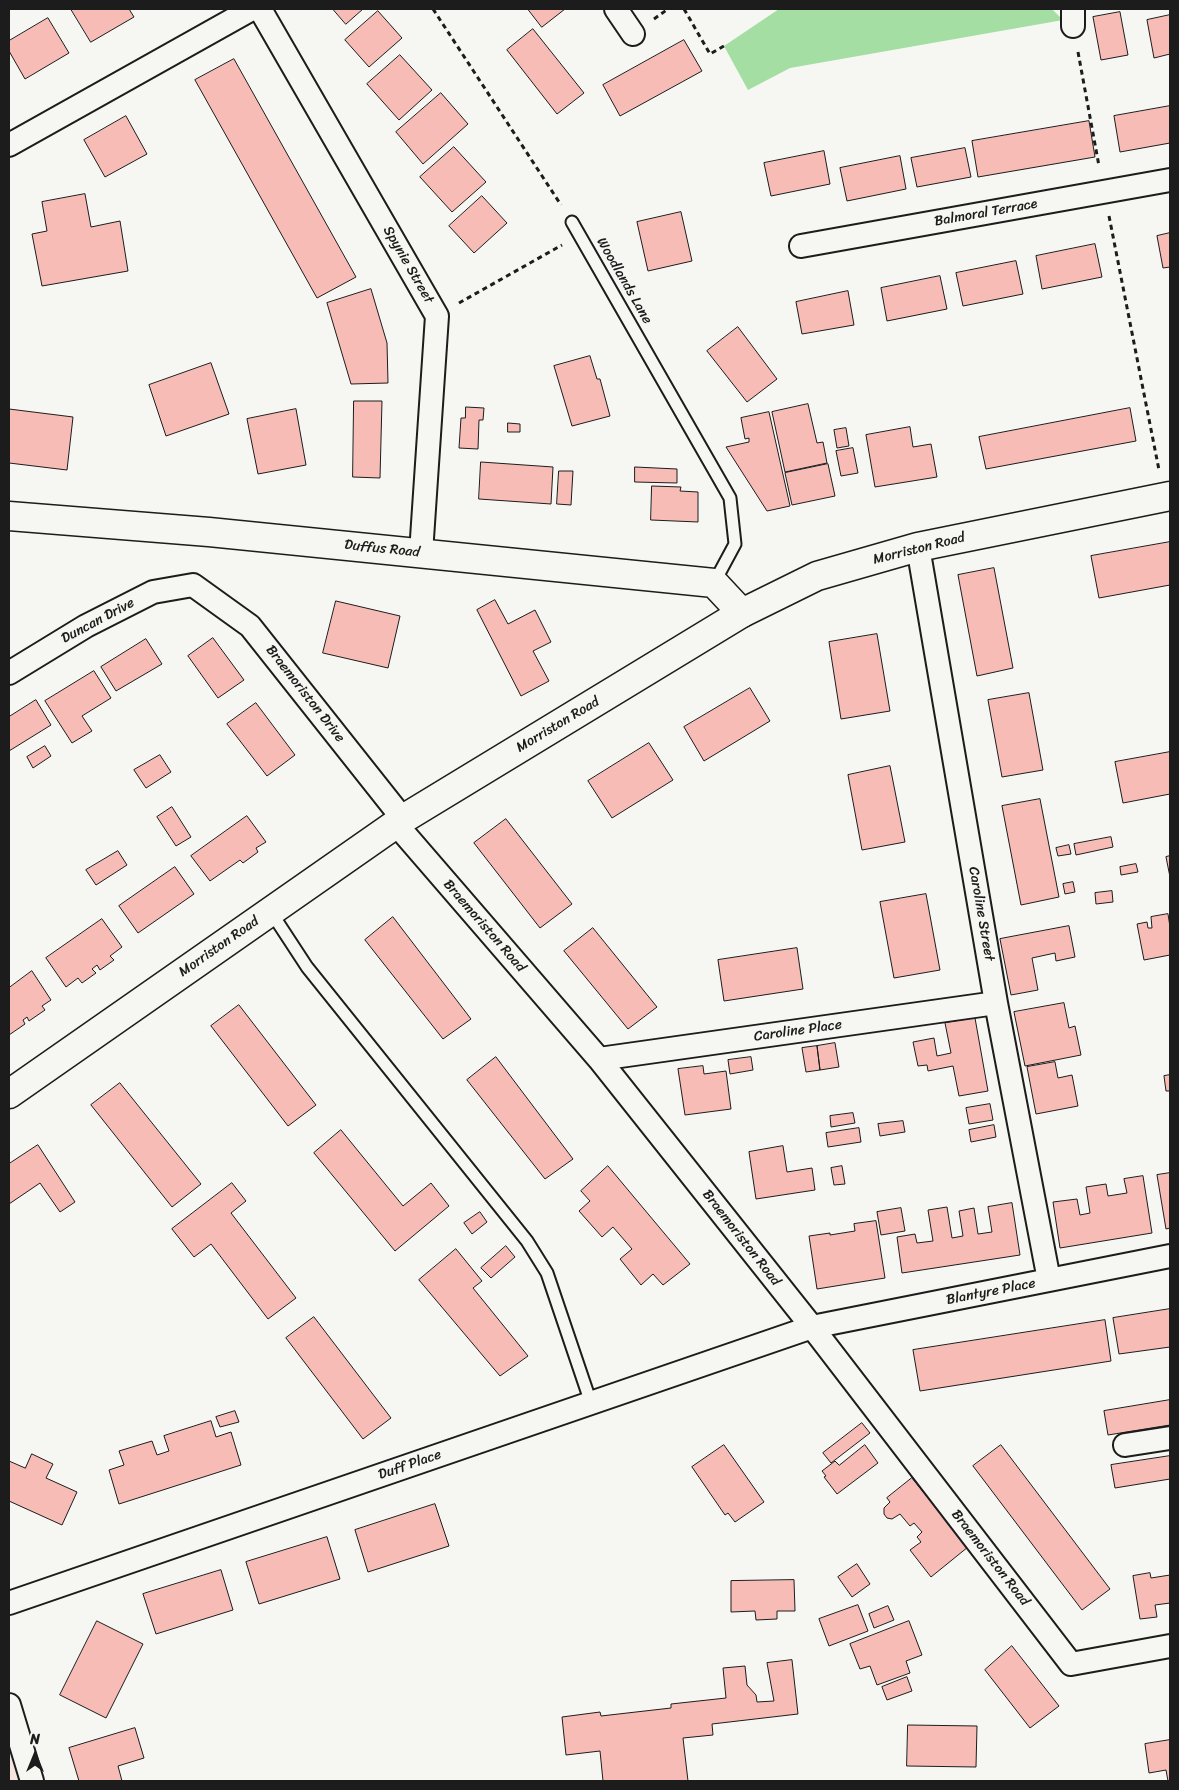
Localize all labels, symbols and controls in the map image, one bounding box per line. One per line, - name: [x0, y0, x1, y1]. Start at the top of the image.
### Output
- street label: Balmoral Terrace: [933, 196, 1039, 230]
- street label: Spynie Street: [379, 223, 437, 307]
- street label: Woodlands Lane: [593, 235, 655, 327]
- street label: Morriston Road: [871, 529, 967, 569]
- street label: Duffus Road: [343, 537, 421, 561]
- street label: Duncan Drive: [59, 595, 137, 647]
- street label: Braemoriston Drive: [262, 642, 348, 746]
- street label: Morriston Road: [513, 694, 603, 756]
- street label: Caroline Street: [964, 865, 998, 963]
- street label: Braemoriston Road: [439, 876, 529, 976]
- street label: Morriston Road: [176, 913, 262, 981]
- street label: Caroline Place: [753, 1017, 843, 1045]
- street label: Braemoriston Road: [698, 1187, 784, 1289]
- street label: Blantyre Place: [945, 1275, 1037, 1309]
- street label: Duff Place: [376, 1446, 444, 1484]
- street label: Braemoriston Road: [947, 1507, 1033, 1609]
- text: N: [30, 1727, 40, 1752]
- north arrow: [10, 1730, 60, 1780]

